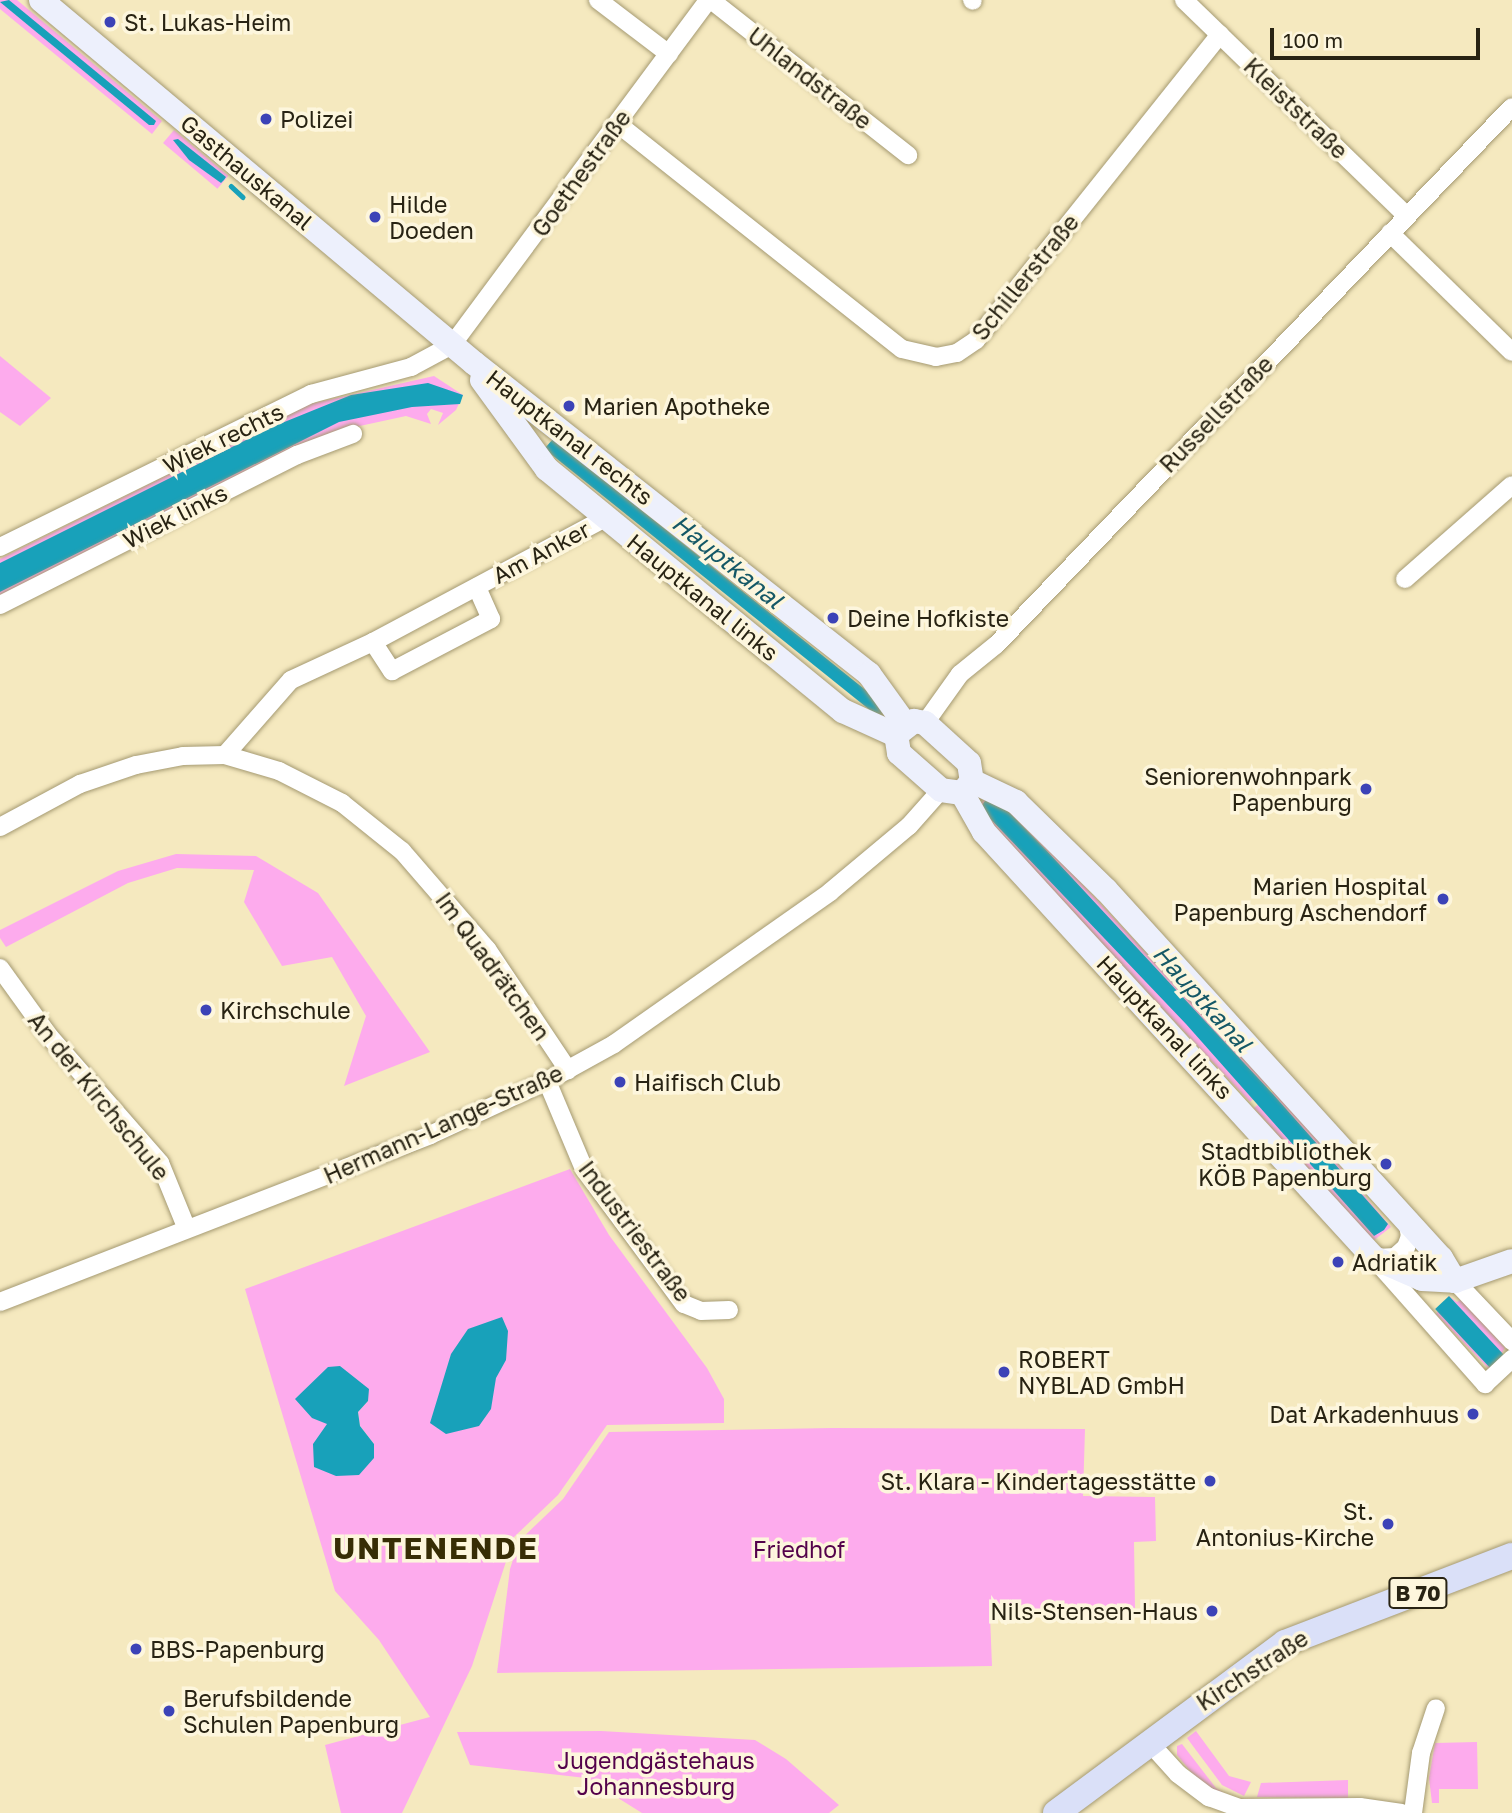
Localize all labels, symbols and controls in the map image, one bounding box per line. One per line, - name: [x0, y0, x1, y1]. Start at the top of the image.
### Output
- place label: St. Lukas-Heim: [124, 8, 291, 36]
- marker: St. Lukas-Heim: [102, 14, 118, 30]
- scale bar: [1274, 14, 1484, 58]
- street label: Uhlandstraße: [743, 21, 877, 135]
- text: 100 m: [1283, 27, 1343, 53]
- street label: Kleiststraße: [1238, 52, 1354, 164]
- street label: Goethestraße: [526, 104, 636, 242]
- place label: Polizei: [280, 105, 353, 133]
- street label: Gasthauskanal: [175, 109, 319, 235]
- marker: Polizei: [258, 111, 274, 127]
- place label: Hilde Doeden: [389, 190, 474, 244]
- street label: Schillerstraße: [966, 208, 1084, 346]
- marker: Hilde Doeden: [367, 209, 383, 225]
- street label: Russellstraße: [1154, 350, 1278, 478]
- street label: Hauptkanal rechts: [481, 363, 659, 511]
- place label: Marien Apotheke: [583, 392, 770, 420]
- street label: Wiek rechts: [158, 397, 288, 479]
- marker: Marien Apotheke: [561, 398, 577, 414]
- street label: Wiek links: [118, 478, 232, 554]
- water label: Hauptkanal: [667, 508, 789, 614]
- street label: Am Anker: [488, 515, 594, 589]
- street label: Hauptkanal links: [622, 528, 784, 666]
- place label: Deine Hofkiste: [847, 604, 1009, 632]
- marker: Deine Hofkiste: [825, 610, 841, 626]
- place label: Seniorenwohnpark Papenburg: [1144, 762, 1352, 816]
- marker: Seniorenwohnpark Papenburg: [1358, 781, 1374, 797]
- place label: Marien Hospital Papenburg Aschendorf: [1173, 872, 1427, 926]
- street label: Im Quadrätchen: [430, 887, 556, 1045]
- marker: Marien Hospital Papenburg Aschendorf: [1433, 889, 1453, 909]
- water label: Hauptkanal: [1148, 939, 1258, 1057]
- street label: Hauptkanal links: [1091, 949, 1239, 1105]
- place label: Kirchschule: [220, 996, 351, 1024]
- marker: Kirchschule: [198, 1002, 214, 1018]
- street label: An der Kirchschule: [23, 1006, 175, 1186]
- street label: Hermann-Lange-Straße: [319, 1059, 567, 1189]
- place label: Haifisch Club: [634, 1068, 781, 1096]
- marker: Haifisch Club: [612, 1074, 628, 1090]
- place label: Stadtbibliothek KÖB Papenburg: [1198, 1137, 1372, 1191]
- street label: Industriestraße: [573, 1155, 697, 1307]
- marker: Stadtbibliothek KÖB Papenburg: [1378, 1156, 1394, 1172]
- place label: Adriatik: [1352, 1248, 1438, 1276]
- marker: Adriatik: [1330, 1254, 1346, 1270]
- place label: ROBERT NYBLAD GmbH: [1018, 1345, 1185, 1399]
- marker: ROBERT NYBLAD GmbH: [996, 1364, 1012, 1380]
- place label: Dat Arkadenhuus: [1269, 1400, 1459, 1428]
- marker: Dat Arkadenhuus: [1465, 1406, 1481, 1422]
- place label: St. Klara - Kindertagesstätte: [881, 1467, 1196, 1495]
- marker: St. Klara - Kindertagesstätte: [1202, 1473, 1218, 1489]
- place label: St. Antonius-Kirche: [1196, 1497, 1374, 1551]
- marker: St. Antonius-Kirche: [1380, 1516, 1396, 1532]
- district label: UNTENENDE: [334, 1530, 538, 1566]
- park label: Friedhof: [753, 1535, 845, 1563]
- road number: B 70: [1388, 1576, 1448, 1610]
- place label: Nils-Stensen-Haus: [990, 1597, 1198, 1625]
- marker: Nils-Stensen-Haus: [1204, 1603, 1220, 1619]
- street label: Kirchstraße: [1191, 1624, 1313, 1716]
- place label: BBS-Papenburg: [150, 1635, 325, 1663]
- marker: BBS-Papenburg: [128, 1641, 144, 1657]
- place label: Berufsbildende Schulen Papenburg: [183, 1684, 399, 1738]
- marker: Berufsbildende Schulen Papenburg: [161, 1703, 177, 1719]
- park label: Jugendgästehaus Johannesburg: [557, 1746, 755, 1800]

